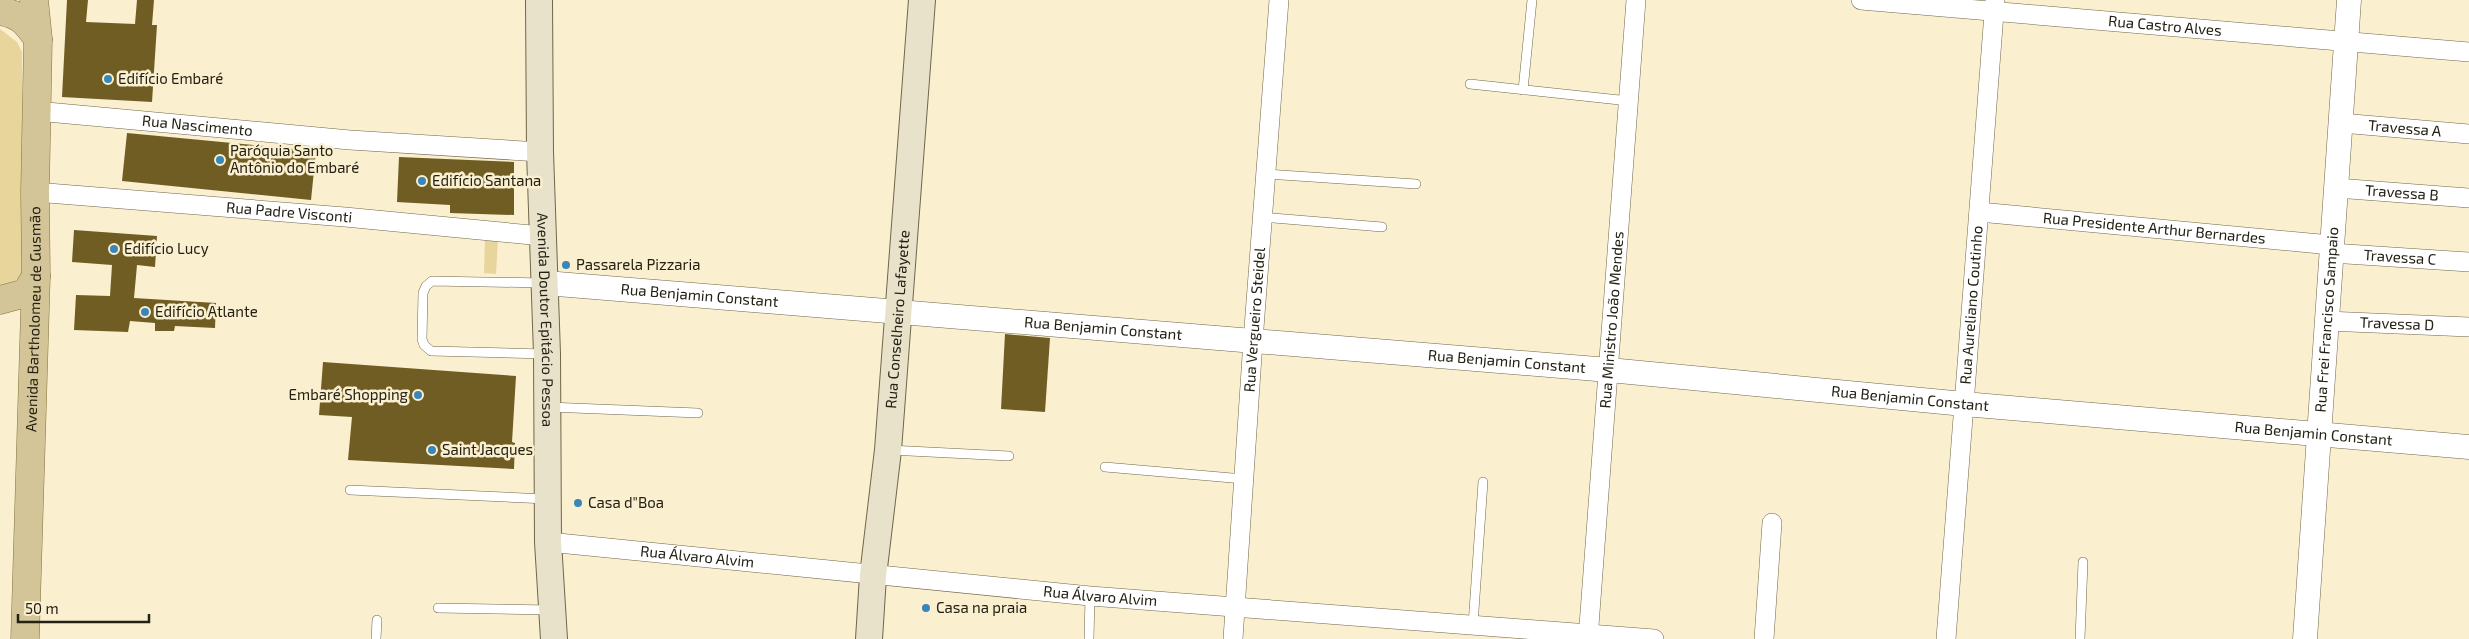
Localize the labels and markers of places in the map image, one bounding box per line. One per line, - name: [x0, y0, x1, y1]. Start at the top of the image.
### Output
- place label: Edifício Embaré: [118, 69, 223, 87]
- marker: Edifício Embaré: [102, 73, 114, 85]
- place label: Paróquia Santo Antônio do Embaré: [230, 141, 359, 176]
- marker: Paróquia Santo Antônio do Embaré: [214, 154, 226, 166]
- place label: Edifício Santana: [432, 171, 541, 189]
- marker: Edifício Santana: [416, 175, 428, 187]
- place label: Edifício Lucy: [124, 239, 209, 257]
- marker: Edifício Lucy: [108, 243, 120, 255]
- place label: Passarela Pizzaria: [576, 255, 701, 273]
- marker: Passarela Pizzaria: [560, 259, 572, 271]
- place label: Edifício Atlante: [155, 302, 258, 320]
- marker: Edifício Atlante: [139, 306, 151, 318]
- place label: Embaré Shopping: [289, 385, 409, 403]
- marker: Embaré Shopping: [412, 389, 424, 401]
- place label: Saint Jacques: [442, 440, 533, 458]
- marker: Saint Jacques: [426, 444, 438, 456]
- place label: Casa d"Boa: [588, 493, 664, 511]
- marker: Casa d"Boa: [572, 497, 584, 509]
- place label: Casa na praia: [936, 598, 1027, 616]
- marker: Casa na praia: [920, 602, 932, 614]

